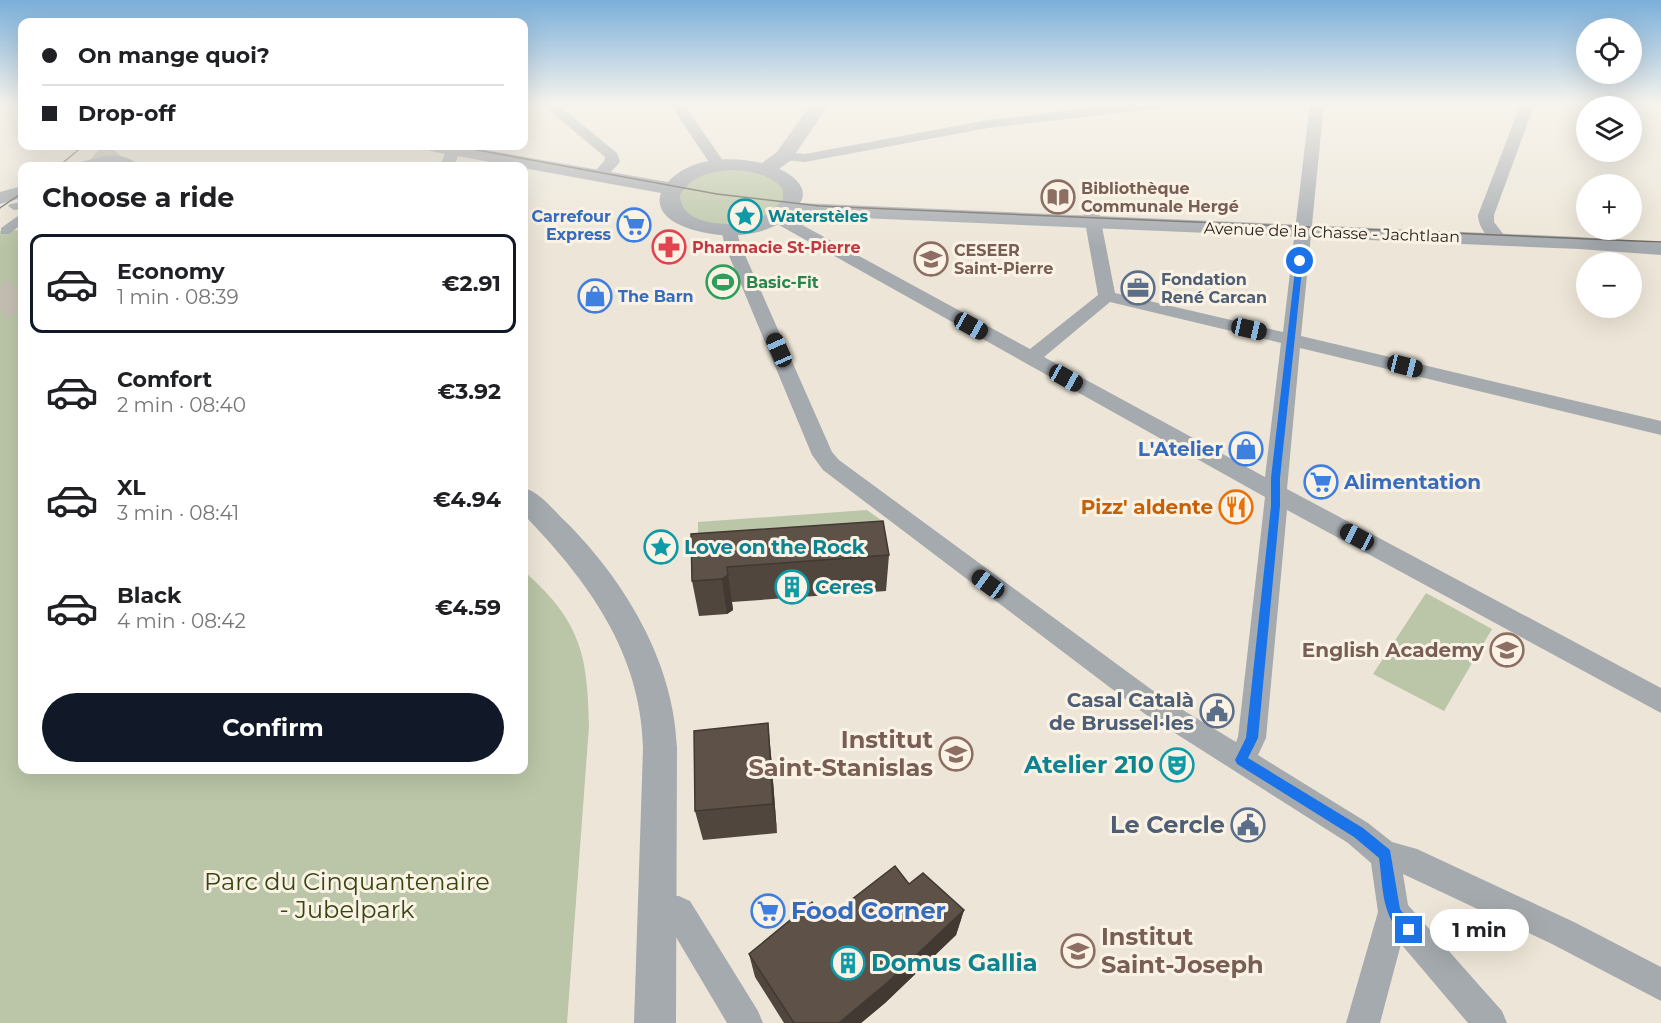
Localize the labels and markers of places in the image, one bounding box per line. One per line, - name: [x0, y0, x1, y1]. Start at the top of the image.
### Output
- library icon: Bibliothèque Communale Hergé: [1040, 179, 1076, 215]
- place label: Bibliothèque Communale Hergé: [1081, 179, 1239, 216]
- place icon: Waterstèles: [727, 198, 763, 234]
- place label: Carrefour Express: [531, 207, 611, 244]
- supermarket icon: Carrefour Express: [616, 207, 652, 243]
- place label: Waterstèles: [768, 207, 868, 226]
- pharmacy icon: Pharmacie St-Pierre: [651, 229, 687, 265]
- place label: Pharmacie St-Pierre: [692, 238, 861, 257]
- school or university icon: CESEER Saint-Pierre: [913, 241, 949, 277]
- place label: CESEER Saint-Pierre: [954, 241, 1053, 278]
- sports icon: Basic-Fit: [705, 264, 741, 300]
- office icon: Fondation René Carcan: [1120, 270, 1156, 306]
- place label: Fondation René Carcan: [1161, 270, 1267, 307]
- place label: Basic-Fit: [746, 273, 819, 292]
- shop icon: The Barn: [577, 278, 613, 314]
- place label: The Barn: [618, 287, 694, 306]
- shop icon: L'Atelier: [1228, 431, 1264, 467]
- place label: L'Atelier: [1138, 437, 1223, 461]
- supermarket icon: Alimentation: [1303, 464, 1339, 500]
- place label: Alimentation: [1343, 470, 1481, 494]
- restaurant icon: Pizz' aldente: [1218, 489, 1254, 525]
- place label: Pizz' aldente: [1081, 495, 1213, 519]
- place icon: Love on the Rock: [643, 529, 679, 565]
- place label: Love on the Rock: [684, 535, 866, 559]
- building icon: Ceres: [774, 569, 810, 605]
- place label: Ceres: [815, 575, 874, 599]
- school or university icon: English Academy: [1489, 632, 1525, 668]
- place label: English Academy: [1302, 638, 1485, 662]
- place label: Casal Català de Brussel·les: [1049, 688, 1194, 735]
- public building icon: Casal Català de Brussel·les: [1199, 693, 1235, 729]
- place label: Institut Saint-Stanislas: [748, 725, 934, 782]
- school or university icon: Institut Saint-Stanislas: [938, 736, 974, 772]
- theatre icon: Atelier 210: [1159, 747, 1195, 783]
- place label: Atelier 210: [1023, 750, 1154, 779]
- public building icon: Le Cercle: [1230, 807, 1266, 843]
- place label: Le Cercle: [1110, 810, 1225, 839]
- supermarket icon: Food Corner: [750, 893, 786, 929]
- place label: Food Corner: [791, 896, 946, 925]
- place label: Institut Saint-Joseph: [1101, 922, 1264, 979]
- school or university icon: Institut Saint-Joseph: [1060, 933, 1096, 969]
- building icon: Domus Gallia: [830, 945, 866, 981]
- place label: Domus Gallia: [871, 948, 1038, 977]

